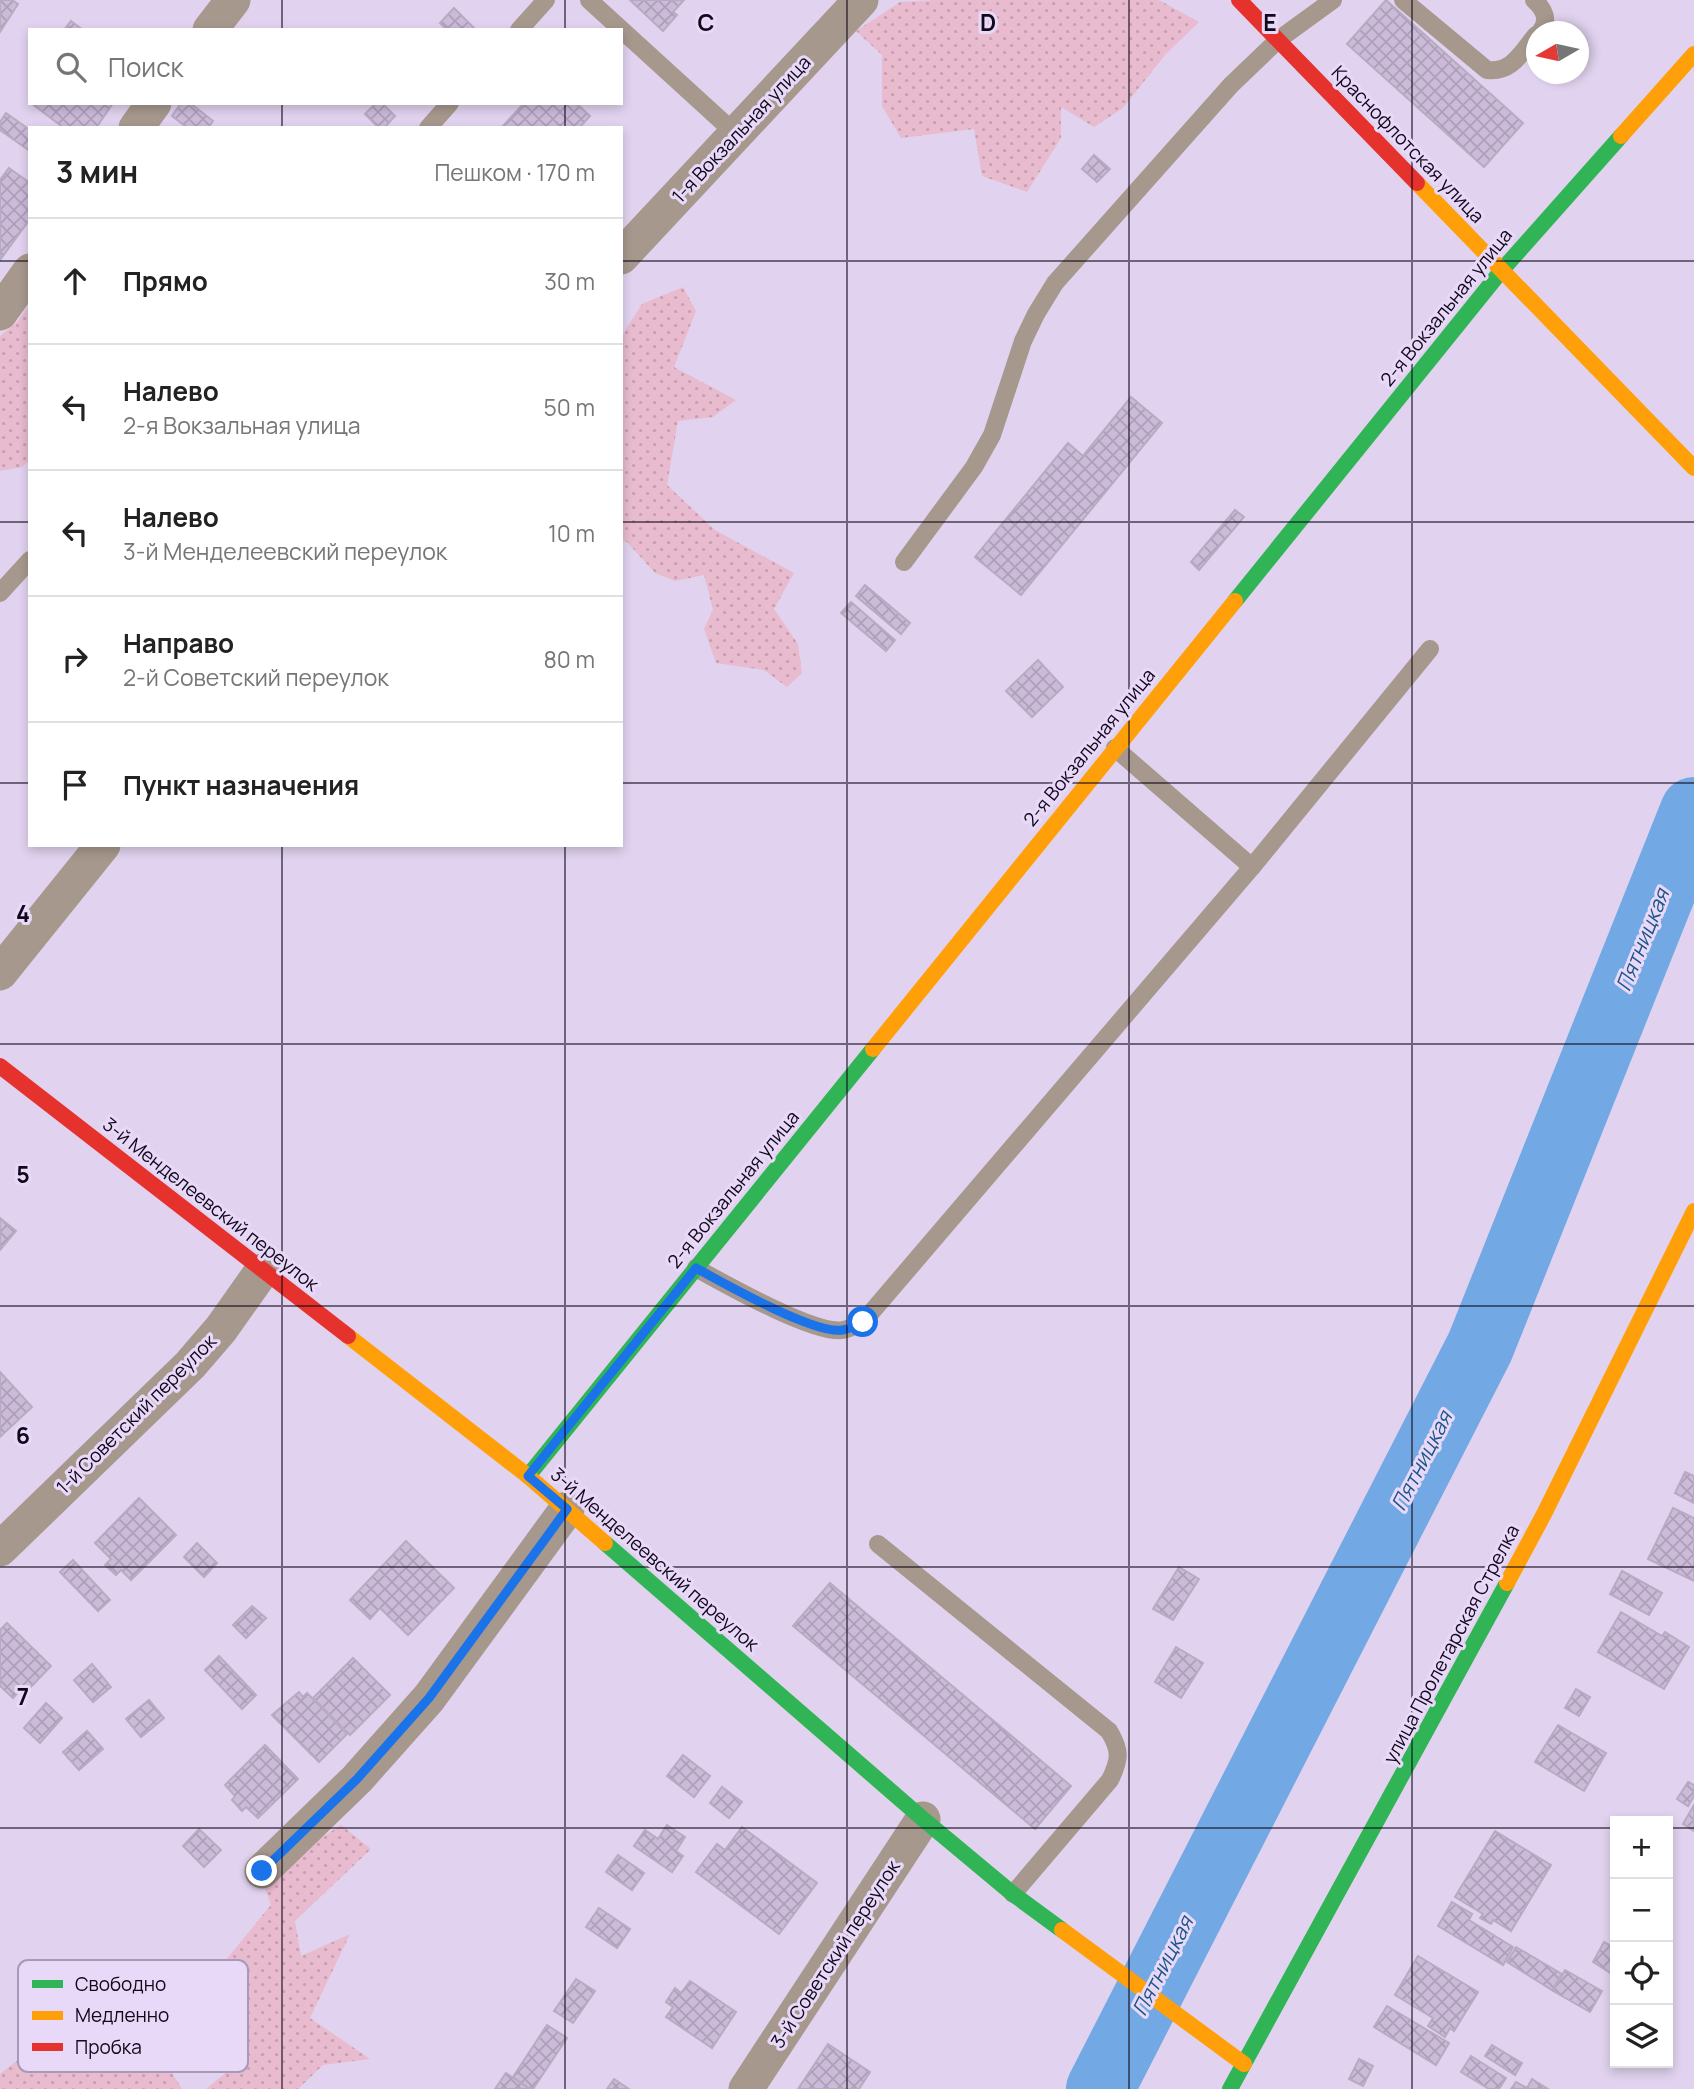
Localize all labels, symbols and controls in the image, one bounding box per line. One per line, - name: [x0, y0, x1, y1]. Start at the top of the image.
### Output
- text: C: [698, 6, 715, 38]
- text: D: [980, 6, 996, 38]
- text: E: [1263, 6, 1277, 38]
- north arrow: [1526, 21, 1589, 84]
- search box: [28, 28, 623, 105]
- icon: search: [52, 48, 90, 86]
- text: Поиск: [108, 49, 183, 85]
- street label: 1-я Вокзальная улица: [666, 50, 816, 208]
- street label: Краснофлотская улица: [1326, 60, 1490, 228]
- text: 3 мин: [56, 151, 138, 192]
- text: Пешком · 170 m: [434, 156, 595, 188]
- street label: 2-я Вокзальная улица: [1374, 223, 1518, 391]
- icon: ahead: [56, 262, 94, 300]
- text: Прямо: [123, 263, 208, 299]
- text: 30 m: [544, 265, 595, 297]
- text: Налево: [123, 373, 219, 409]
- icon: left: [56, 388, 94, 426]
- text: 50 m: [544, 391, 595, 423]
- text: 2-я Вокзальная улица: [123, 409, 360, 441]
- text: Налево: [123, 499, 219, 535]
- icon: left: [56, 514, 94, 552]
- text: 10 m: [548, 517, 595, 549]
- text: 3-й Менделеевский переулок: [123, 535, 447, 567]
- text: Направо: [123, 625, 234, 661]
- icon: right: [56, 640, 94, 678]
- text: 80 m: [544, 643, 595, 675]
- text: 2-й Советский переулок: [123, 661, 389, 693]
- street label: 2-я Вокзальная улица: [1017, 663, 1161, 831]
- icon: arrive: [56, 766, 94, 804]
- text: Пункт назначения: [123, 767, 359, 803]
- water label: Пятницкая: [1609, 883, 1676, 995]
- text: 4: [16, 897, 30, 929]
- street label: 2-я Вокзальная улица: [661, 1105, 805, 1273]
- street label: 3-й Менделеевский переулок: [97, 1111, 325, 1297]
- text: 5: [16, 1158, 30, 1190]
- route start: [847, 1306, 878, 1337]
- street label: 1-й Советский переулок: [50, 1328, 222, 1500]
- water label: Пятницкая: [1384, 1405, 1459, 1515]
- text: 6: [16, 1419, 30, 1451]
- street label: 3-й Менделеевский переулок: [545, 1461, 765, 1657]
- street label: улица Пролетарская Стрелка: [1377, 1520, 1525, 1768]
- text: 7: [17, 1680, 29, 1712]
- map controls: [1610, 1816, 1673, 2068]
- button: +: [1610, 1816, 1673, 1879]
- route end: [246, 1855, 277, 1886]
- street label: 3-й Советский переулок: [764, 1855, 906, 2053]
- button: −: [1610, 1879, 1673, 1942]
- water label: Пятницкая: [1125, 1910, 1200, 2020]
- button: locate: [1610, 1942, 1673, 2005]
- legend: [18, 1960, 248, 2072]
- text: Свободно: [75, 1971, 166, 1997]
- text: Медленно: [75, 2002, 169, 2028]
- button: layers: [1610, 2005, 1673, 2068]
- text: Пробка: [75, 2034, 142, 2060]

